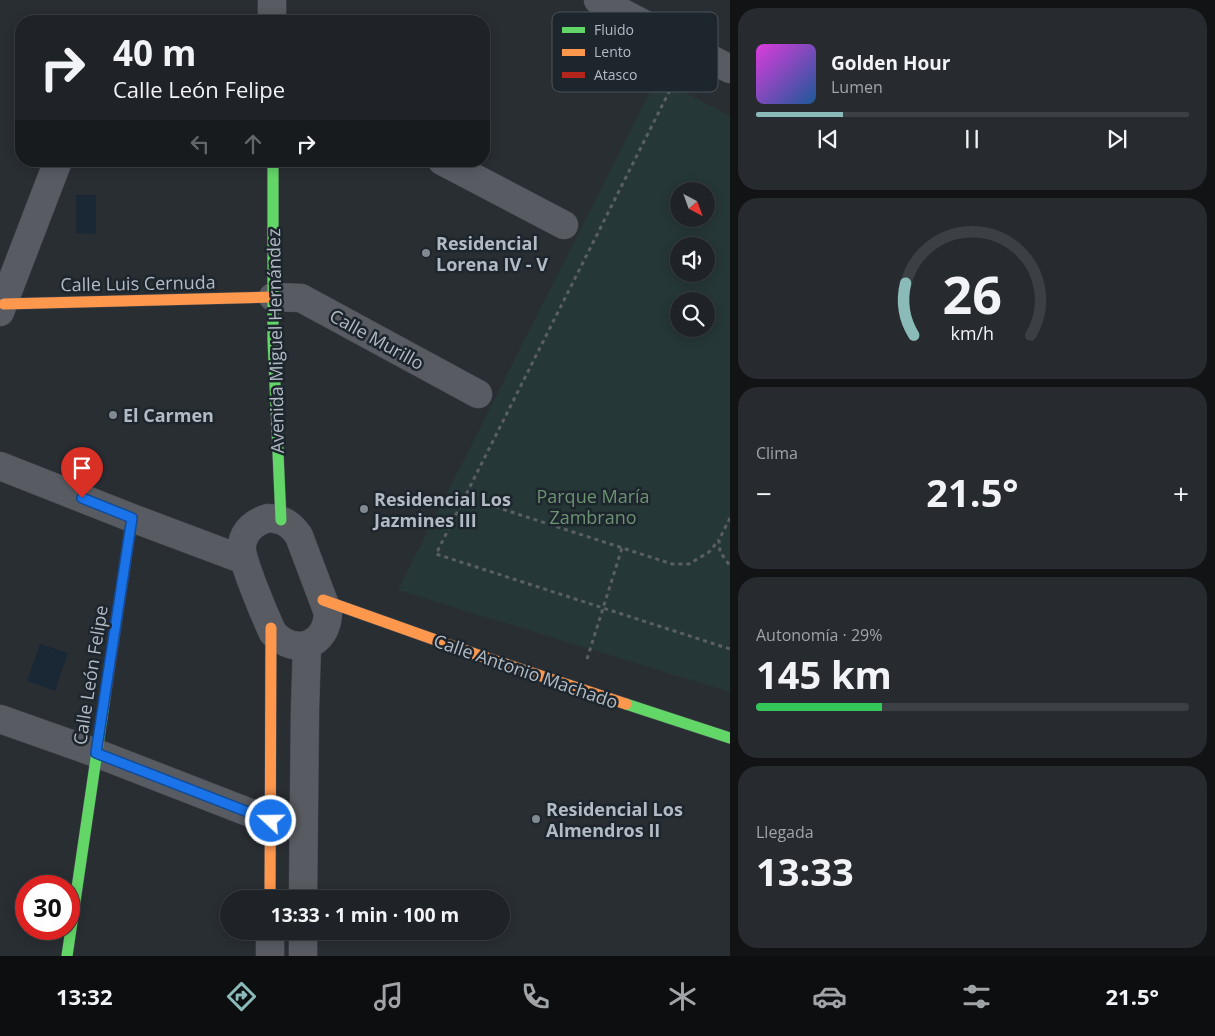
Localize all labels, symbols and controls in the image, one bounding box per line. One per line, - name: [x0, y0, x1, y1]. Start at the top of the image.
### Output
- legend: [552, 12, 718, 92]
- text: Fluido: [594, 20, 634, 39]
- text: 40 m: [113, 29, 196, 76]
- icon: right: [30, 35, 95, 100]
- text: Lento: [594, 42, 631, 61]
- text: Golden Hour: [831, 50, 950, 76]
- text: Atasco: [594, 65, 637, 84]
- text: Calle León Felipe: [113, 74, 285, 104]
- text: Lumen: [831, 76, 883, 98]
- icon: previous: [814, 125, 842, 153]
- icon: pause: [958, 125, 986, 153]
- icon: next: [1103, 125, 1131, 153]
- icon: left: [186, 130, 214, 158]
- icon: ahead: [239, 130, 267, 158]
- icon: right: [292, 130, 320, 158]
- north arrow: [670, 182, 715, 228]
- map controls: [670, 182, 715, 337]
- street label: Avenida Miguel Hernández: [261, 228, 289, 454]
- place label: Residencial Lorena IV - V: [436, 231, 548, 276]
- button: sound: [670, 237, 715, 282]
- marker: Residencial Lorena IV - V: [420, 247, 432, 259]
- text: 26: [943, 258, 1002, 329]
- street label: Calle Luis Cernuda: [60, 270, 216, 296]
- button: search: [670, 292, 715, 337]
- street label: Calle Murillo: [326, 303, 428, 375]
- text: km/h: [951, 321, 994, 345]
- place label: El Carmen: [123, 403, 214, 427]
- marker: El Carmen: [107, 409, 119, 421]
- text: Clima: [756, 442, 798, 464]
- pin: [61, 447, 103, 498]
- icon: arrive: [68, 454, 96, 482]
- text: 21.5°: [926, 466, 1019, 518]
- text: −: [756, 474, 772, 512]
- text: +: [1173, 474, 1189, 512]
- park label: Parque María Zambrano: [536, 484, 650, 529]
- place label: Residencial Los Jazmines III: [372, 487, 511, 532]
- marker: Residencial Los Jazmines III: [358, 503, 370, 515]
- street label: Calle León Felipe: [67, 604, 113, 746]
- text: Autonomía · 29%: [756, 624, 882, 646]
- street label: Calle Antonio Machado: [431, 628, 621, 714]
- text: 145 km: [756, 648, 892, 700]
- position arrow: [244, 794, 296, 846]
- place label: Residencial Los Almendros II: [546, 797, 683, 842]
- marker: Residencial Los Almendros II: [530, 813, 542, 825]
- text: Llegada: [756, 821, 814, 843]
- text: 13:33: [756, 845, 854, 897]
- speed limit sign: 30: [15, 875, 80, 940]
- text: 13:33 · 1 min · 100 m: [271, 902, 459, 928]
- icon: directions: [224, 979, 259, 1014]
- icon: music: [371, 979, 406, 1014]
- icon: phone: [518, 979, 553, 1014]
- icon: climate: [665, 979, 700, 1014]
- icon: car: [812, 979, 847, 1014]
- icon: filters: [959, 979, 994, 1014]
- text: 13:32: [56, 981, 113, 1011]
- text: 21.5°: [1106, 981, 1159, 1011]

